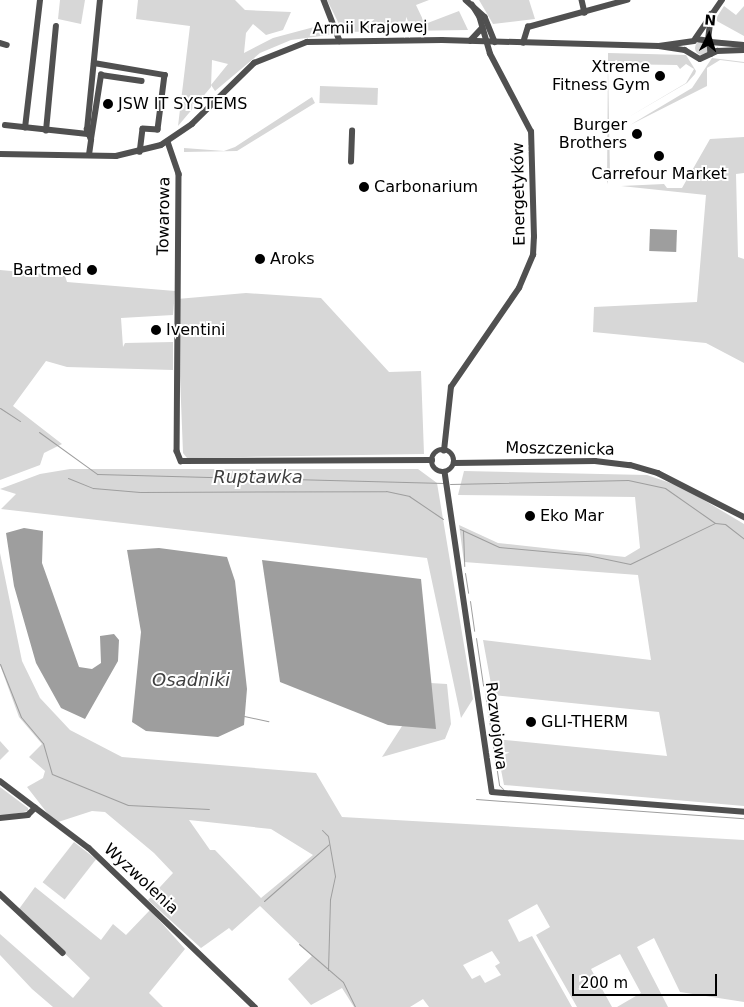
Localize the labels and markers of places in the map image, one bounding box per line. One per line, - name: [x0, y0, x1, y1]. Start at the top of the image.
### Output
- place label: Xtreme Fitness Gym: [552, 57, 650, 95]
- marker: Xtreme Fitness Gym: [654, 70, 666, 82]
- place label: JSW IT SYSTEMS: [118, 94, 247, 114]
- marker: JSW IT SYSTEMS: [102, 98, 114, 110]
- place label: Burger Brothers: [559, 115, 627, 153]
- marker: Burger Brothers: [631, 128, 643, 140]
- marker: Carrefour Market: [653, 150, 665, 162]
- place label: Carrefour Market: [591, 164, 727, 184]
- place label: Carbonarium: [374, 177, 478, 197]
- marker: Carbonarium: [358, 181, 370, 193]
- place label: Aroks: [270, 249, 315, 269]
- marker: Aroks: [254, 253, 266, 265]
- place label: Bartmed: [13, 260, 82, 280]
- marker: Bartmed: [86, 264, 98, 276]
- place label: Iventini: [166, 320, 225, 340]
- marker: Iventini: [150, 324, 162, 336]
- place label: Eko Mar: [540, 506, 604, 526]
- marker: Eko Mar: [524, 510, 536, 522]
- place label: GLI-THERM: [541, 712, 628, 732]
- marker: GLI-THERM: [525, 716, 537, 728]

